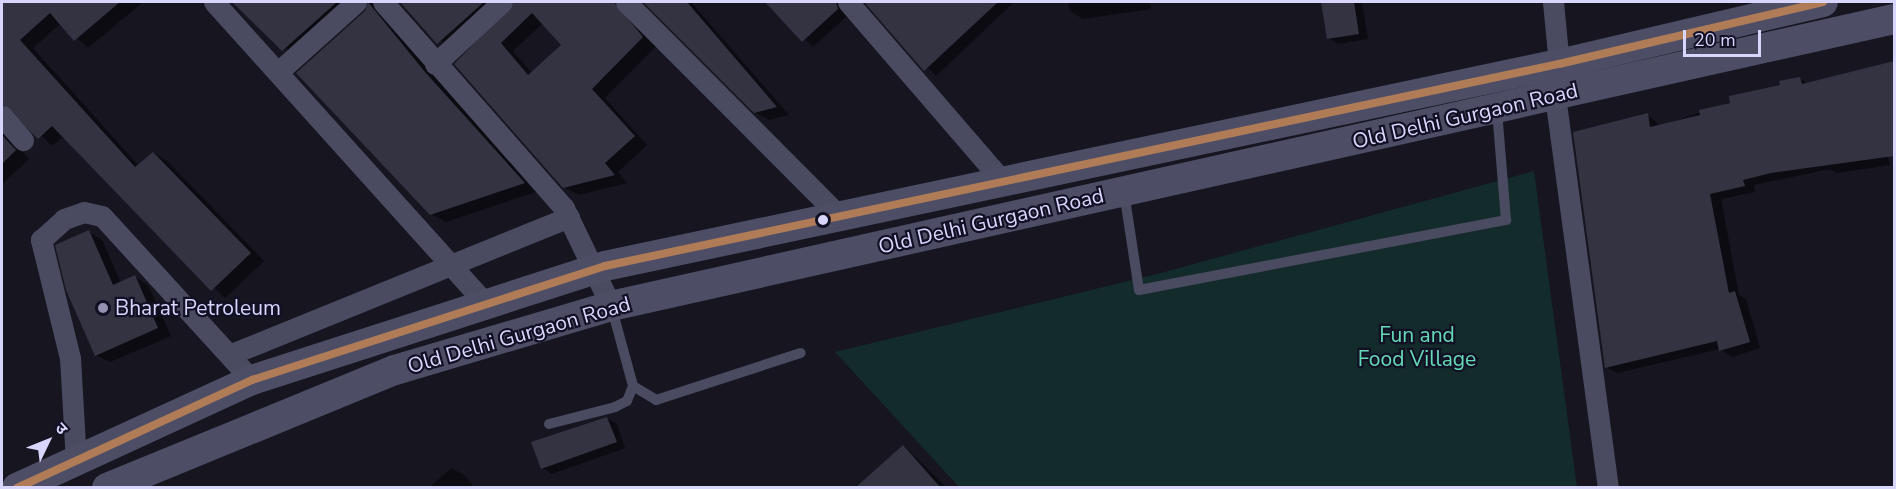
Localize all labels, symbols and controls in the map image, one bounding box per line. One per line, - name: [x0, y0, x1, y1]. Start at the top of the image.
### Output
- scale bar: [1686, 18, 1764, 56]
- text: 20 m: [1694, 28, 1736, 52]
- street label: Old Delhi Gurgaon Road: [1350, 78, 1580, 154]
- street label: Old Delhi Gurgaon Road: [876, 183, 1106, 259]
- unlabelled marker: [817, 214, 829, 226]
- street label: Old Delhi Gurgaon Road: [405, 291, 633, 379]
- place label: Bharat Petroleum: [115, 295, 281, 321]
- marker: Bharat Petroleum: [96, 301, 110, 315]
- park label: Fun and Food Village: [1358, 322, 1476, 372]
- north arrow: [18, 411, 78, 471]
- text: उ: [50, 418, 72, 440]

